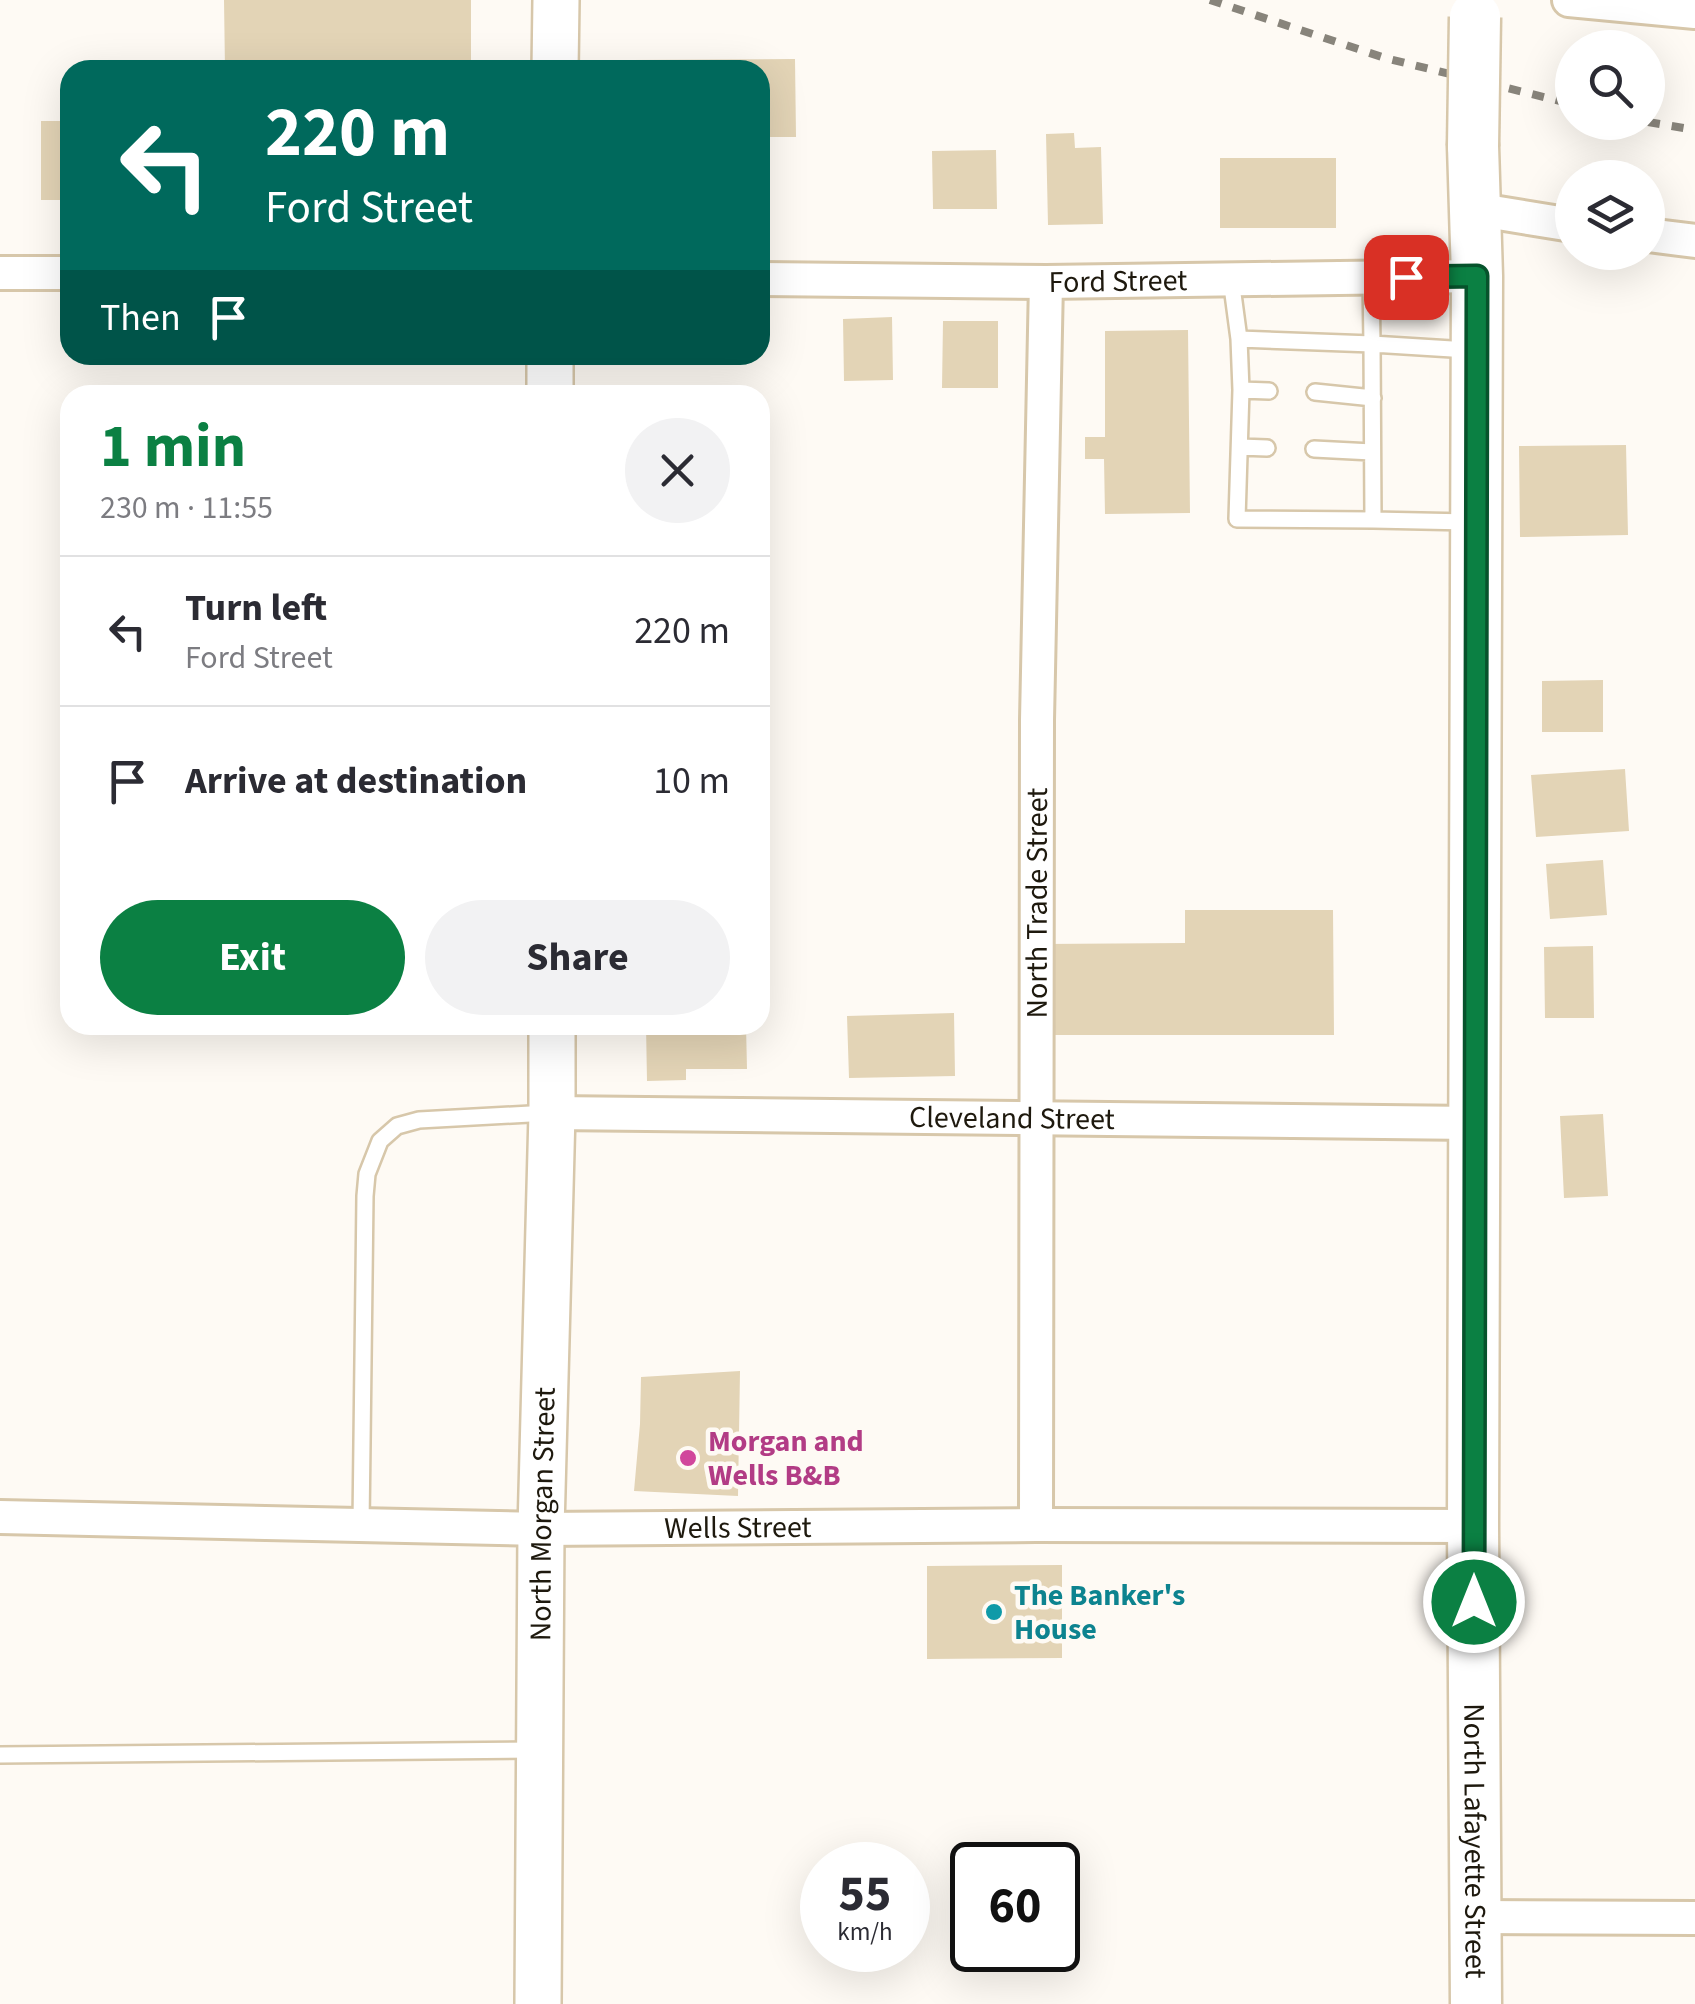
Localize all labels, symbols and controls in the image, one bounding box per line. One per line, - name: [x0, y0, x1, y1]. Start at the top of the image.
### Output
- map controls: [1555, 30, 1665, 270]
- button: search: [1555, 30, 1665, 140]
- text: 220 m: [265, 83, 450, 183]
- icon: left: [100, 100, 230, 230]
- button: layers: [1555, 160, 1665, 270]
- text: Ford Street: [265, 176, 473, 240]
- pin: [1364, 235, 1449, 320]
- icon: arrive: [1379, 250, 1434, 305]
- street label: Ford Street: [1048, 259, 1188, 304]
- icon: arrive: [201, 290, 256, 345]
- text: Then: [100, 291, 181, 345]
- text: 1 min: [100, 405, 246, 490]
- button: close: [625, 418, 730, 523]
- text: 230 m · 11:55: [100, 485, 273, 531]
- text: Turn left: [185, 581, 327, 635]
- icon: left: [100, 604, 155, 659]
- text: 220 m: [634, 604, 730, 658]
- text: Ford Street: [185, 635, 333, 681]
- icon: arrive: [100, 754, 155, 809]
- text: Arrive at destination: [185, 754, 527, 808]
- text: 10 m: [653, 754, 730, 808]
- street label: North Trade Street: [1016, 788, 1059, 1018]
- button: Exit: [100, 900, 405, 1015]
- button: Share: [425, 900, 730, 1015]
- street label: Cleveland Street: [909, 1096, 1115, 1141]
- street label: North Morgan Street: [519, 1386, 567, 1641]
- place label: Morgan and Wells B&B: [708, 1420, 864, 1497]
- marker: Morgan and Wells B&B: [677, 1447, 699, 1469]
- street label: Wells Street: [664, 1506, 812, 1550]
- position arrow: [1422, 1550, 1526, 1654]
- place label: The Banker's House: [1014, 1574, 1185, 1651]
- marker: The Banker's House: [983, 1601, 1005, 1623]
- street label: North Lafayette Street: [1452, 1703, 1497, 1979]
- speed limit sign: 60: [950, 1842, 1080, 1972]
- text: 55: [839, 1859, 891, 1930]
- text: km/h: [837, 1914, 893, 1950]

